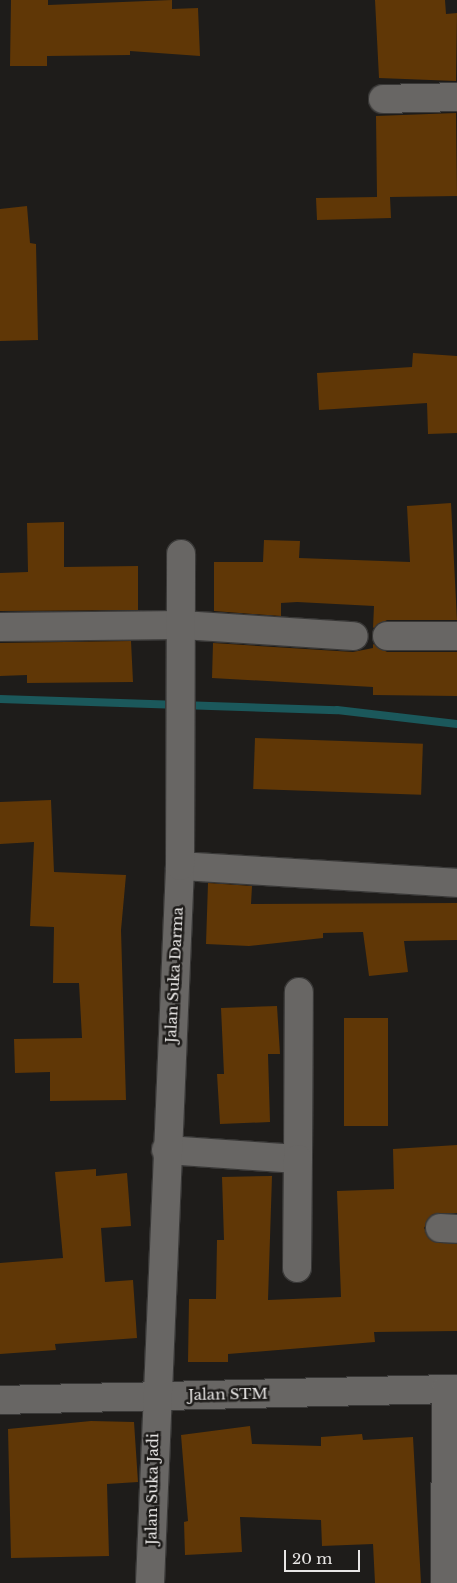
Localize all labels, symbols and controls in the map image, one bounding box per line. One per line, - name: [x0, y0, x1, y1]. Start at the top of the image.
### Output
- street label: Jalan Suka Darma: [161, 907, 187, 1043]
- street label: Jalan STM: [188, 1384, 268, 1404]
- street label: Jalan Suka Jadi: [142, 1433, 162, 1545]
- scale bar: [287, 1540, 363, 1572]
- text: 20 m: [292, 1549, 332, 1568]

